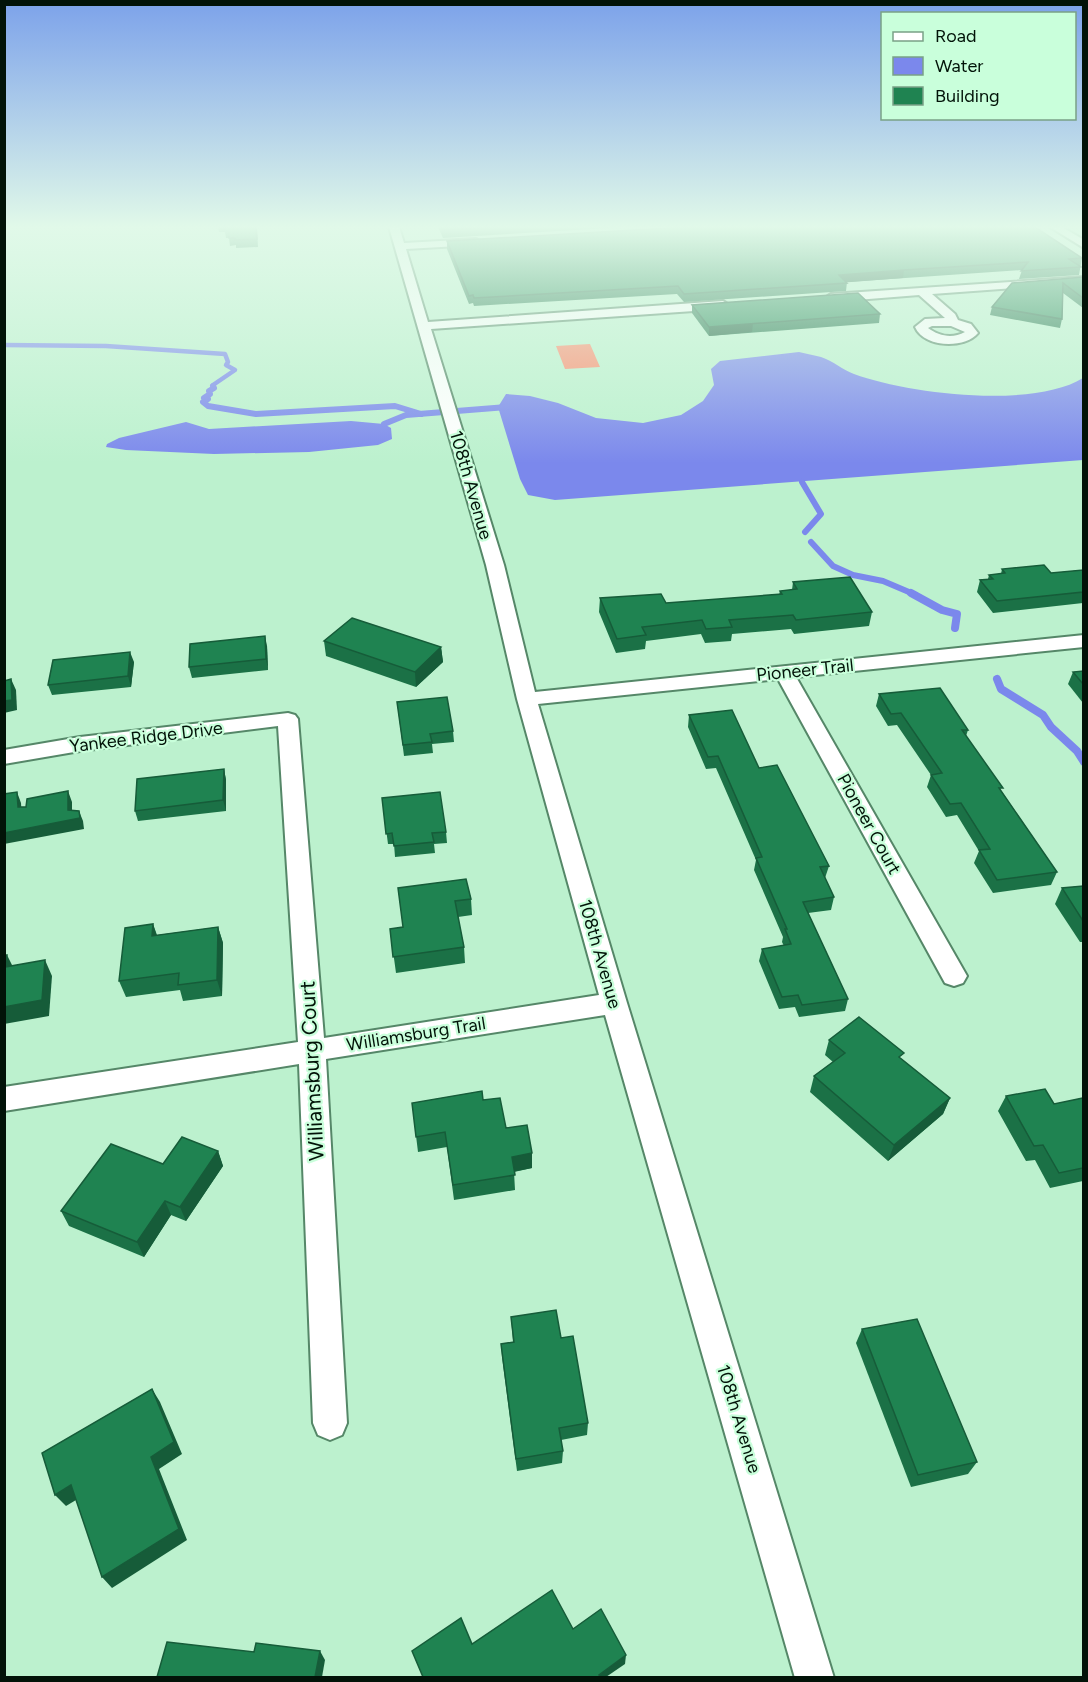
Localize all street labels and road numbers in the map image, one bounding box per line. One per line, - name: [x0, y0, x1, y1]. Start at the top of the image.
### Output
- street label: 108th Avenue: [445, 428, 497, 542]
- street label: Pioneer Trail: [755, 654, 855, 686]
- street label: Yankee Ridge Drive: [68, 717, 224, 757]
- street label: Pioneer Court: [832, 770, 906, 878]
- street label: 108th Avenue: [574, 897, 626, 1011]
- street label: Williamsburg Court: [294, 980, 329, 1162]
- street label: Williamsburg Trail: [345, 1012, 487, 1056]
- street label: 108th Avenue: [712, 1362, 766, 1476]

